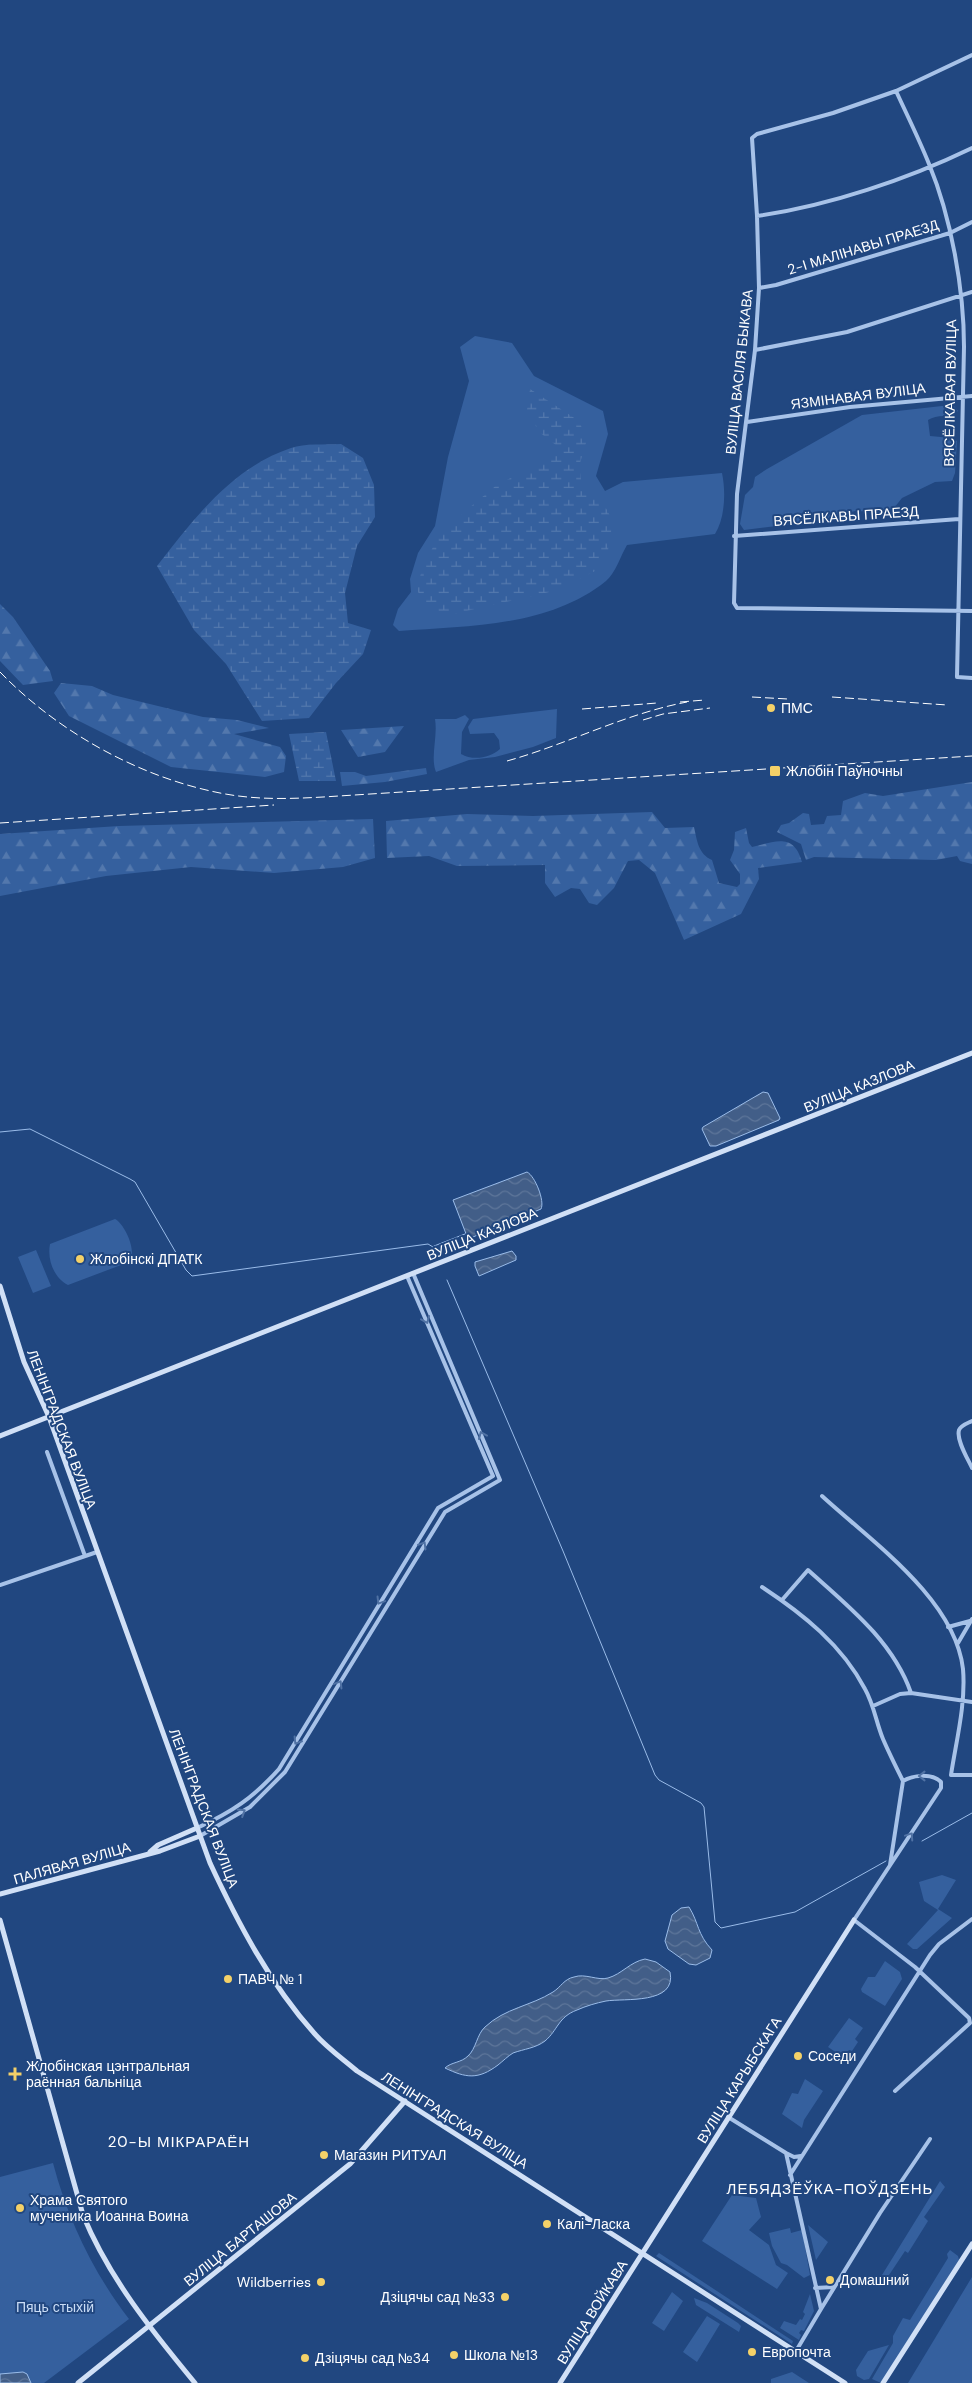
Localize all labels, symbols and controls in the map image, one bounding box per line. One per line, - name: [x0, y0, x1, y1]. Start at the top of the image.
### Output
- street label: 2-І МАЛІНАВЫ ПРАЕЗД: [785, 215, 941, 279]
- street label: ВУЛІЦА ВАСІЛЯ БЫКАВА: [721, 288, 757, 455]
- street label: ВЯСЁЛКАВАЯ ВУЛІЦА: [940, 319, 960, 467]
- street label: ЯЗМІНАВАЯ ВУЛІЦА: [790, 379, 927, 413]
- street label: ВЯСЁЛКАВЫ ПРАЕЗД: [773, 502, 920, 530]
- place label: ПМС: [781, 699, 813, 717]
- marker: ПМС: [765, 702, 777, 714]
- place label: Жлобін Паўночны: [786, 762, 903, 780]
- marker: Жлобін Паўночны: [768, 764, 782, 778]
- street label: ВУЛІЦА КАЗЛОВА: [801, 1055, 918, 1116]
- street label: ВУЛІЦА КАЗЛОВА: [424, 1203, 541, 1264]
- place label: Жлобінскі ДПАТК: [90, 1250, 203, 1268]
- marker: Жлобінскі ДПАТК: [74, 1253, 86, 1265]
- one-way arrow: [421, 1316, 431, 1324]
- street label: ЛЕНІНГРАДСКАЯ ВУЛІЦА: [23, 1347, 101, 1512]
- one-way arrow: [478, 1431, 488, 1440]
- one-way arrow: [417, 1541, 427, 1550]
- one-way arrow: [377, 1596, 387, 1605]
- one-way arrow: [333, 1680, 343, 1689]
- street label: ЛЕНІНГРАДСКАЯ ВУЛІЦА: [165, 1726, 243, 1891]
- one-way arrow: [294, 1736, 304, 1745]
- one-way arrow: [918, 1771, 926, 1782]
- one-way arrow: [237, 1809, 246, 1818]
- one-way arrow: [904, 1832, 913, 1841]
- street label: ПАЛЯВАЯ ВУЛІЦА: [11, 1837, 133, 1888]
- place label: ПАВЧ № 1: [238, 1970, 302, 1988]
- marker: ПАВЧ № 1: [222, 1973, 234, 1985]
- street label: ВУЛІЦА КАРЫБСКАГА: [693, 2013, 786, 2147]
- place label: Соседи: [808, 2047, 856, 2065]
- marker: Соседи: [792, 2050, 804, 2062]
- place label: Жлобінская цэнтральная раённая бальніца: [26, 2057, 190, 2091]
- marker: Жлобінская цэнтральная раённая бальніца: [8, 2067, 22, 2081]
- street label: ЛЕНІНГРАДСКАЯ ВУЛІЦА: [378, 2067, 532, 2173]
- district label: 20-Ы МІКРАРАЁН: [108, 2132, 250, 2152]
- place label: Магазин РИТУАЛ: [334, 2146, 446, 2164]
- marker: Магазин РИТУАЛ: [318, 2149, 330, 2161]
- district label: ЛЕБЯДЗЁЎКА-ПОЎДЗЕНЬ: [727, 2179, 933, 2199]
- street label: ВУЛІЦА БАРТАШОВА: [180, 2188, 301, 2290]
- place label: Храма Святого мученика Иоанна Воина: [30, 2191, 189, 2225]
- marker: Храма Святого мученика Иоанна Воина: [14, 2202, 26, 2214]
- place label: Калі-Ласка: [557, 2215, 630, 2233]
- marker: Калі-Ласка: [541, 2218, 553, 2230]
- street label: ВУЛІЦА ВОЙКАВА: [553, 2256, 632, 2367]
- place label: Домашний: [840, 2271, 909, 2289]
- place label: Wildberries: [237, 2273, 311, 2291]
- marker: Домашний: [824, 2274, 836, 2286]
- marker: Wildberries: [315, 2276, 327, 2288]
- place label: Дзіцячы сад №33: [381, 2288, 495, 2306]
- marker: Дзіцячы сад №33: [499, 2291, 511, 2303]
- park label: Пяць стыхій: [16, 2298, 94, 2316]
- place label: Европочта: [762, 2343, 831, 2361]
- place label: Школа №13: [464, 2346, 538, 2364]
- marker: Европочта: [746, 2346, 758, 2358]
- place label: Дзіцячы сад №34: [315, 2349, 430, 2367]
- marker: Школа №13: [448, 2349, 460, 2361]
- marker: Дзіцячы сад №34: [299, 2352, 311, 2364]

